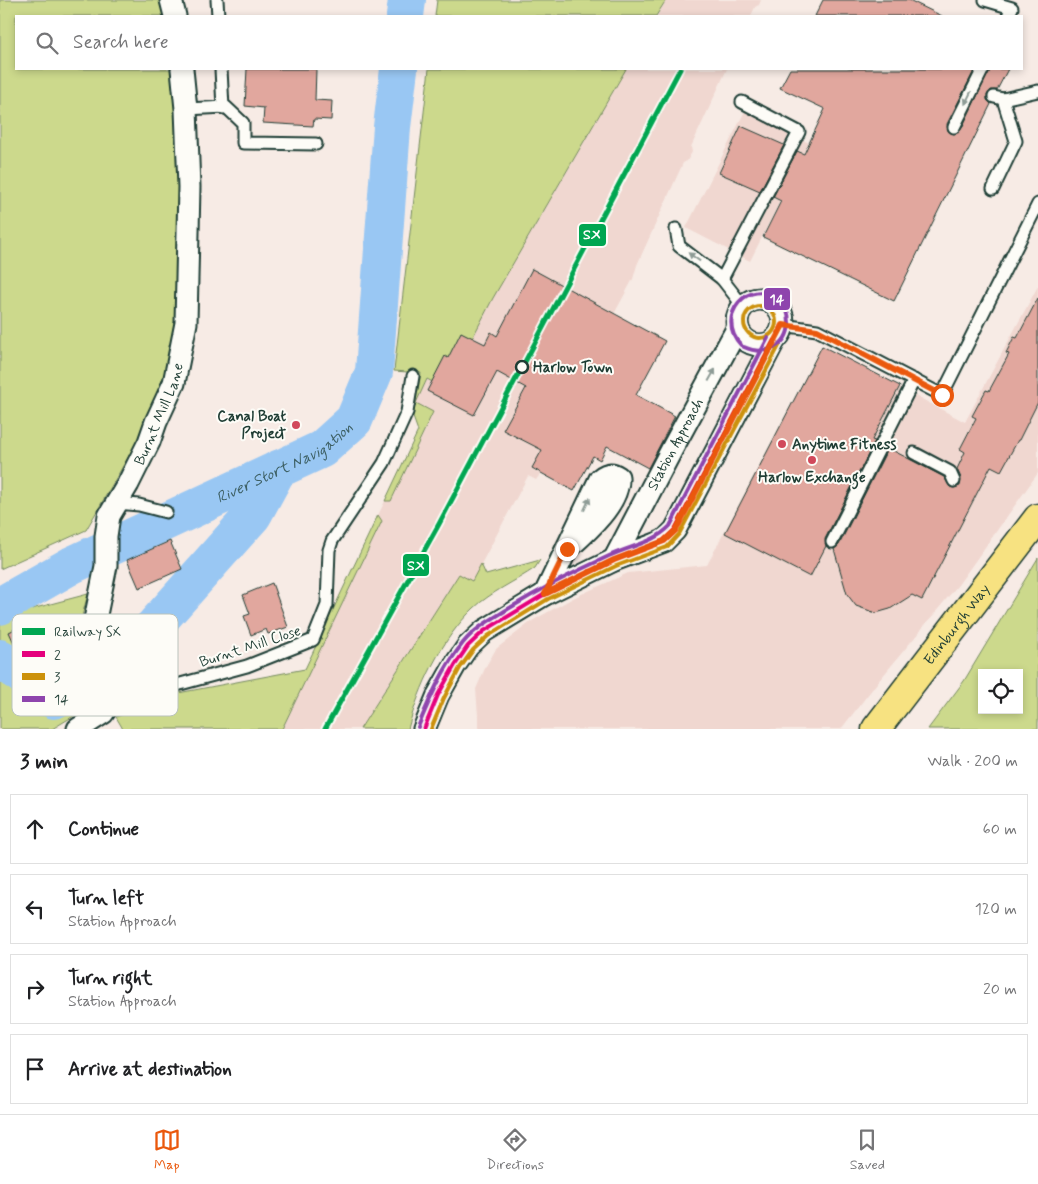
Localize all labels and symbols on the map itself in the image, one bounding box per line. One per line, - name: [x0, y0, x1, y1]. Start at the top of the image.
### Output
- one-way arrow: [964, 90, 973, 105]
- line badge: SX: [578, 223, 607, 247]
- text: SX: [583, 226, 601, 244]
- one-way arrow: [687, 252, 701, 262]
- line badge: 14: [763, 287, 791, 311]
- text: 14: [770, 291, 785, 309]
- place label: Harlow Town: [533, 358, 613, 378]
- marker: Harlow Town: [515, 360, 529, 374]
- street label: Burnt Mill Lane: [130, 361, 189, 469]
- one-way arrow: [708, 368, 716, 382]
- route start: [931, 384, 954, 407]
- street label: Station Approach: [643, 395, 709, 494]
- place label: Canal Boat Project: [217, 407, 287, 444]
- water label: River Stort Navigation: [213, 417, 358, 509]
- marker: Canal Boat Project: [290, 419, 302, 431]
- place label: Anytime Fitness: [792, 435, 896, 455]
- marker: Anytime Fitness: [776, 438, 788, 450]
- marker: Harlow Exchange: [806, 454, 818, 466]
- place label: Harlow Exchange: [758, 468, 866, 490]
- one-way arrow: [584, 497, 592, 511]
- route end: [556, 538, 579, 561]
- line badge: SX: [402, 553, 430, 577]
- text: SX: [407, 557, 425, 575]
- street label: Edinburgh Way: [920, 580, 995, 670]
- legend: [12, 614, 178, 716]
- street label: Burnt Mill Close: [197, 621, 304, 673]
- text: Railway SX: [54, 623, 121, 641]
- text: 2: [54, 646, 61, 664]
- text: 3: [54, 668, 60, 686]
- text: 14: [54, 691, 69, 709]

